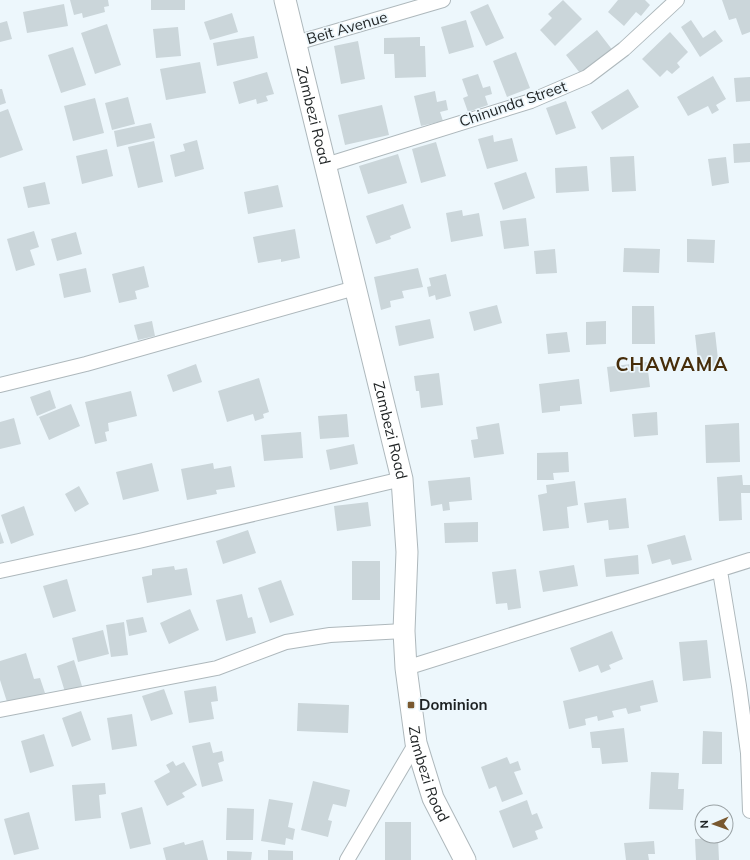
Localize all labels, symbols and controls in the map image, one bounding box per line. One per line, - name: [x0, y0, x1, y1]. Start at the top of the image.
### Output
- street label: Beit Avenue: [304, 7, 390, 48]
- street label: Zambezi Road: [293, 65, 335, 166]
- street label: Chinunda Street: [457, 76, 569, 131]
- district label: CHAWAMA: [615, 352, 729, 376]
- street label: Zambezi Road: [369, 379, 412, 481]
- place label: Dominion: [419, 695, 488, 714]
- marker: Dominion: [406, 700, 416, 710]
- street label: Zambezi Road: [405, 725, 454, 825]
- north arrow: [694, 804, 734, 844]
- text: N: [697, 820, 711, 829]

